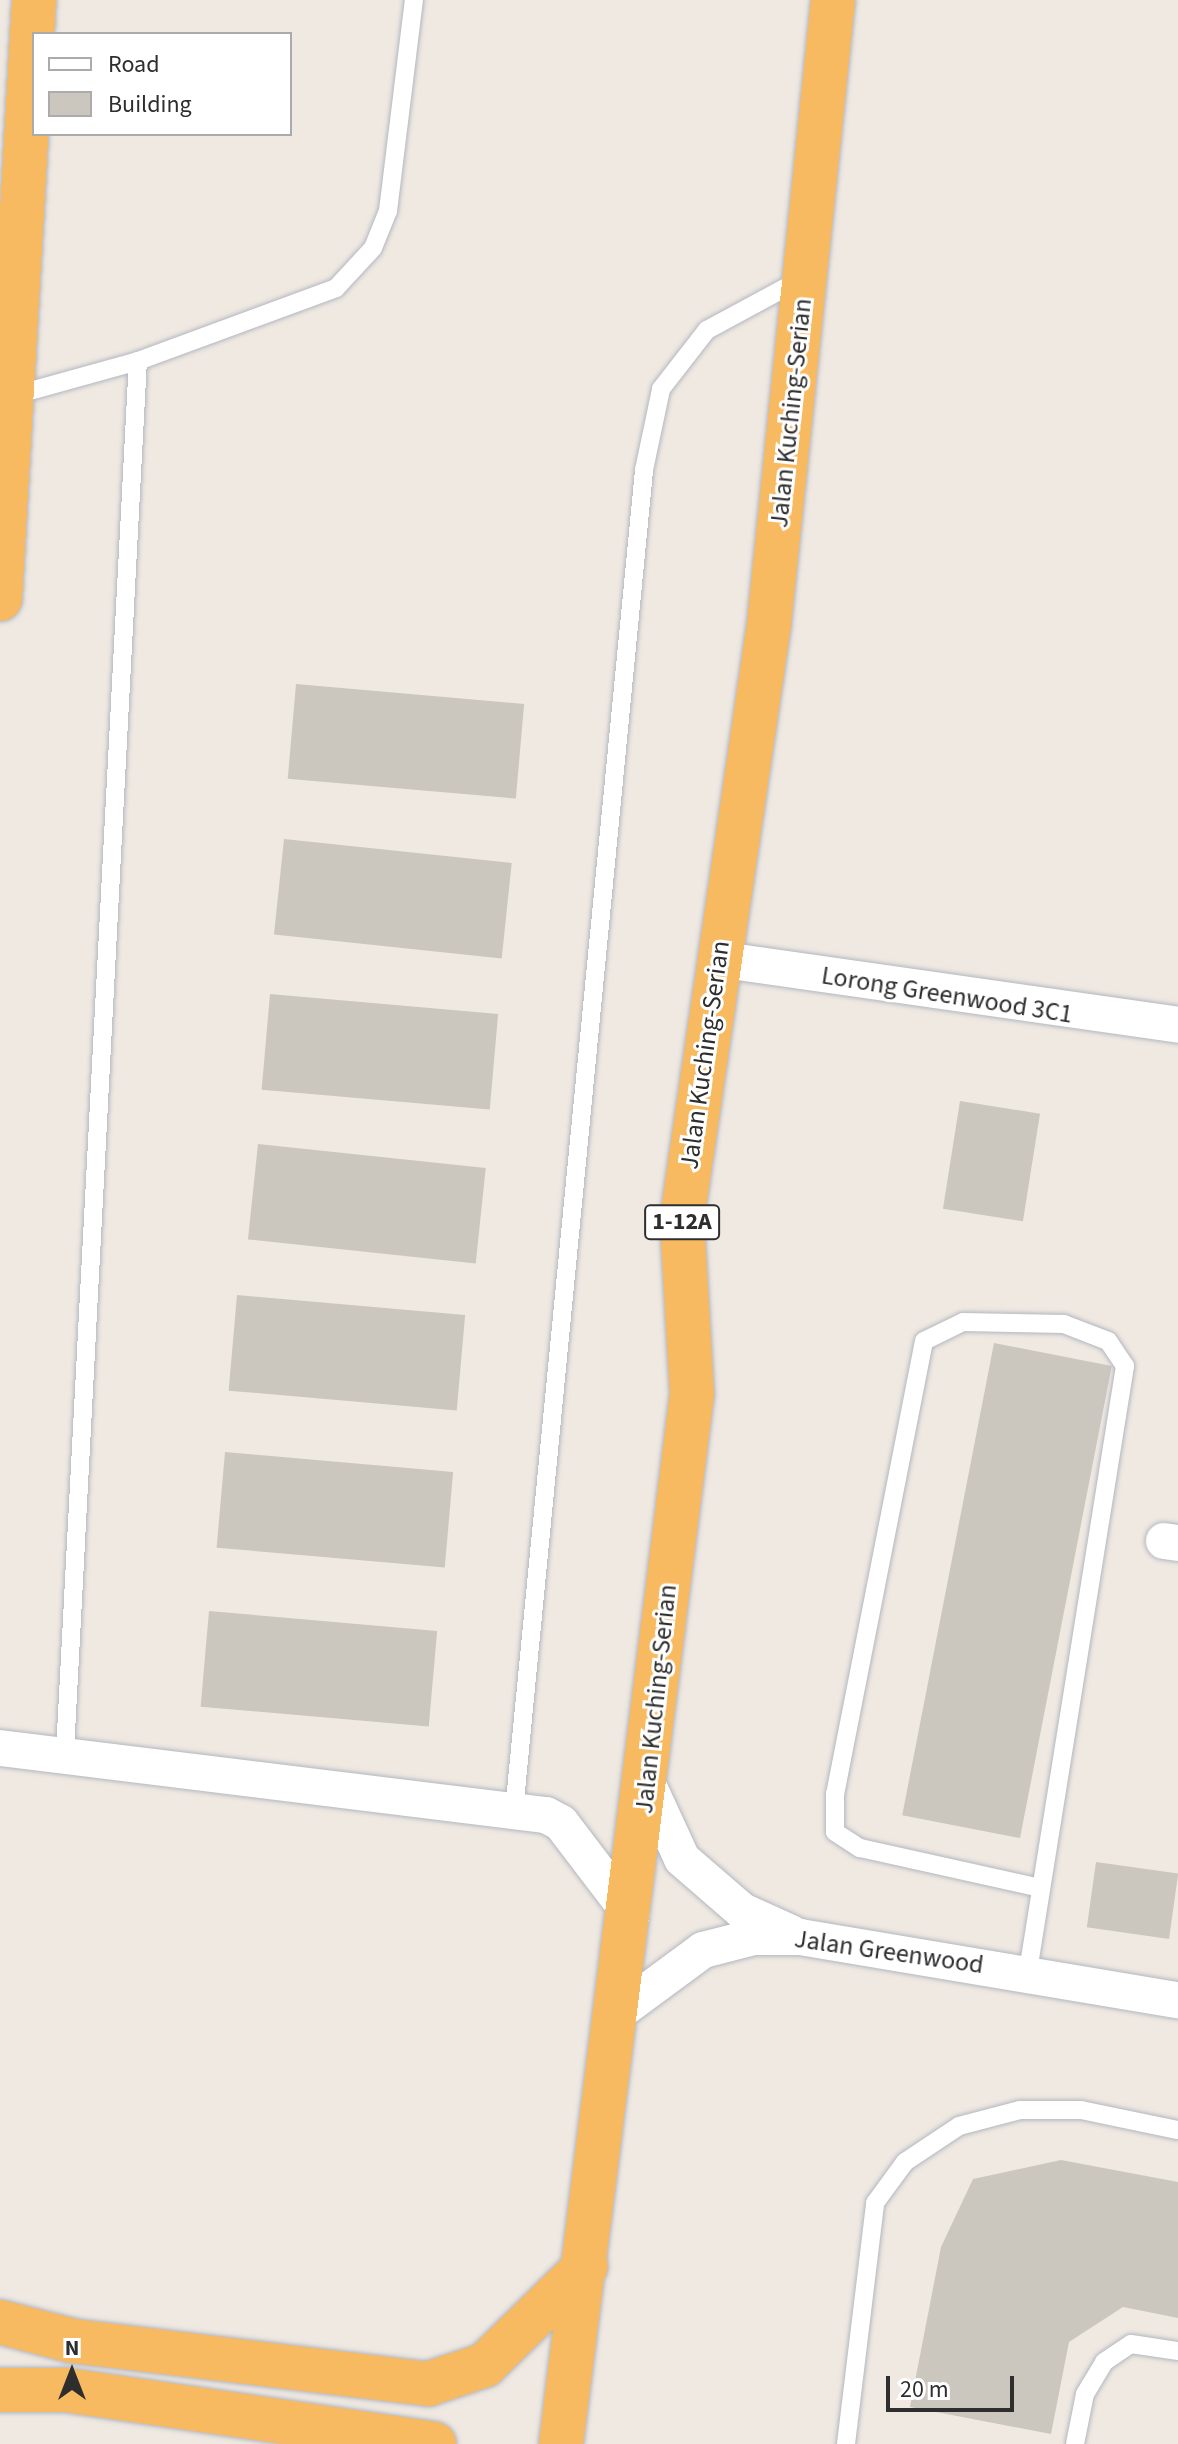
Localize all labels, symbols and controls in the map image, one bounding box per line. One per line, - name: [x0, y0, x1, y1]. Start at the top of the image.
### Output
- legend: [32, 32, 292, 136]
- text: Road: [108, 47, 160, 82]
- text: Building: [108, 87, 192, 122]
- street label: Jalan Kuching-Serian: [763, 297, 819, 529]
- street label: Jalan Kuching-Serian: [674, 939, 736, 1171]
- street label: Lorong Greenwood 3C1: [819, 960, 1075, 1030]
- road number: 1-12A: [644, 1202, 720, 1242]
- street label: Jalan Kuching-Serian: [628, 1583, 684, 1815]
- street label: Jalan Greenwood: [792, 1923, 986, 1981]
- north arrow: [32, 2332, 112, 2412]
- text: N: [65, 2332, 79, 2364]
- scale bar: [890, 2360, 1018, 2410]
- text: 20 m: [900, 2372, 949, 2407]

